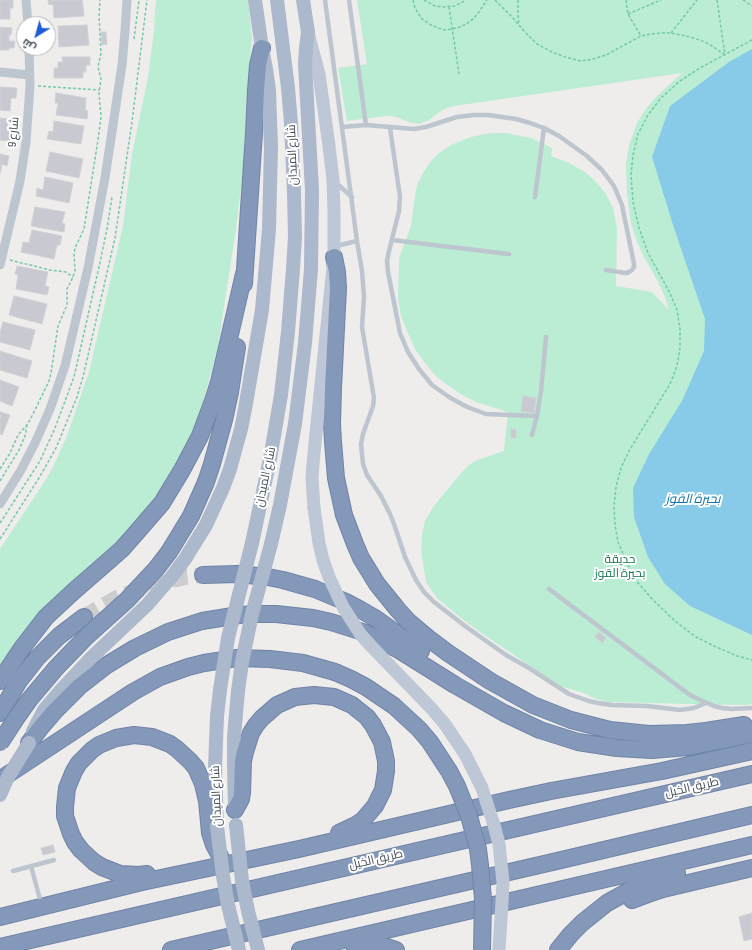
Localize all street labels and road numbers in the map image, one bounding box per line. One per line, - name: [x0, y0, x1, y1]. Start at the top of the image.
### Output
- street label: شارع 9: [5, 116, 23, 148]
- street label: شارع الميدان: [285, 124, 301, 186]
- street label: شارع الميدان: [253, 446, 279, 508]
- street label: شارع الميدان: [209, 765, 225, 827]
- street label: طريق الخيل: [664, 775, 720, 801]
- street label: طريق الخيل: [348, 847, 404, 873]

